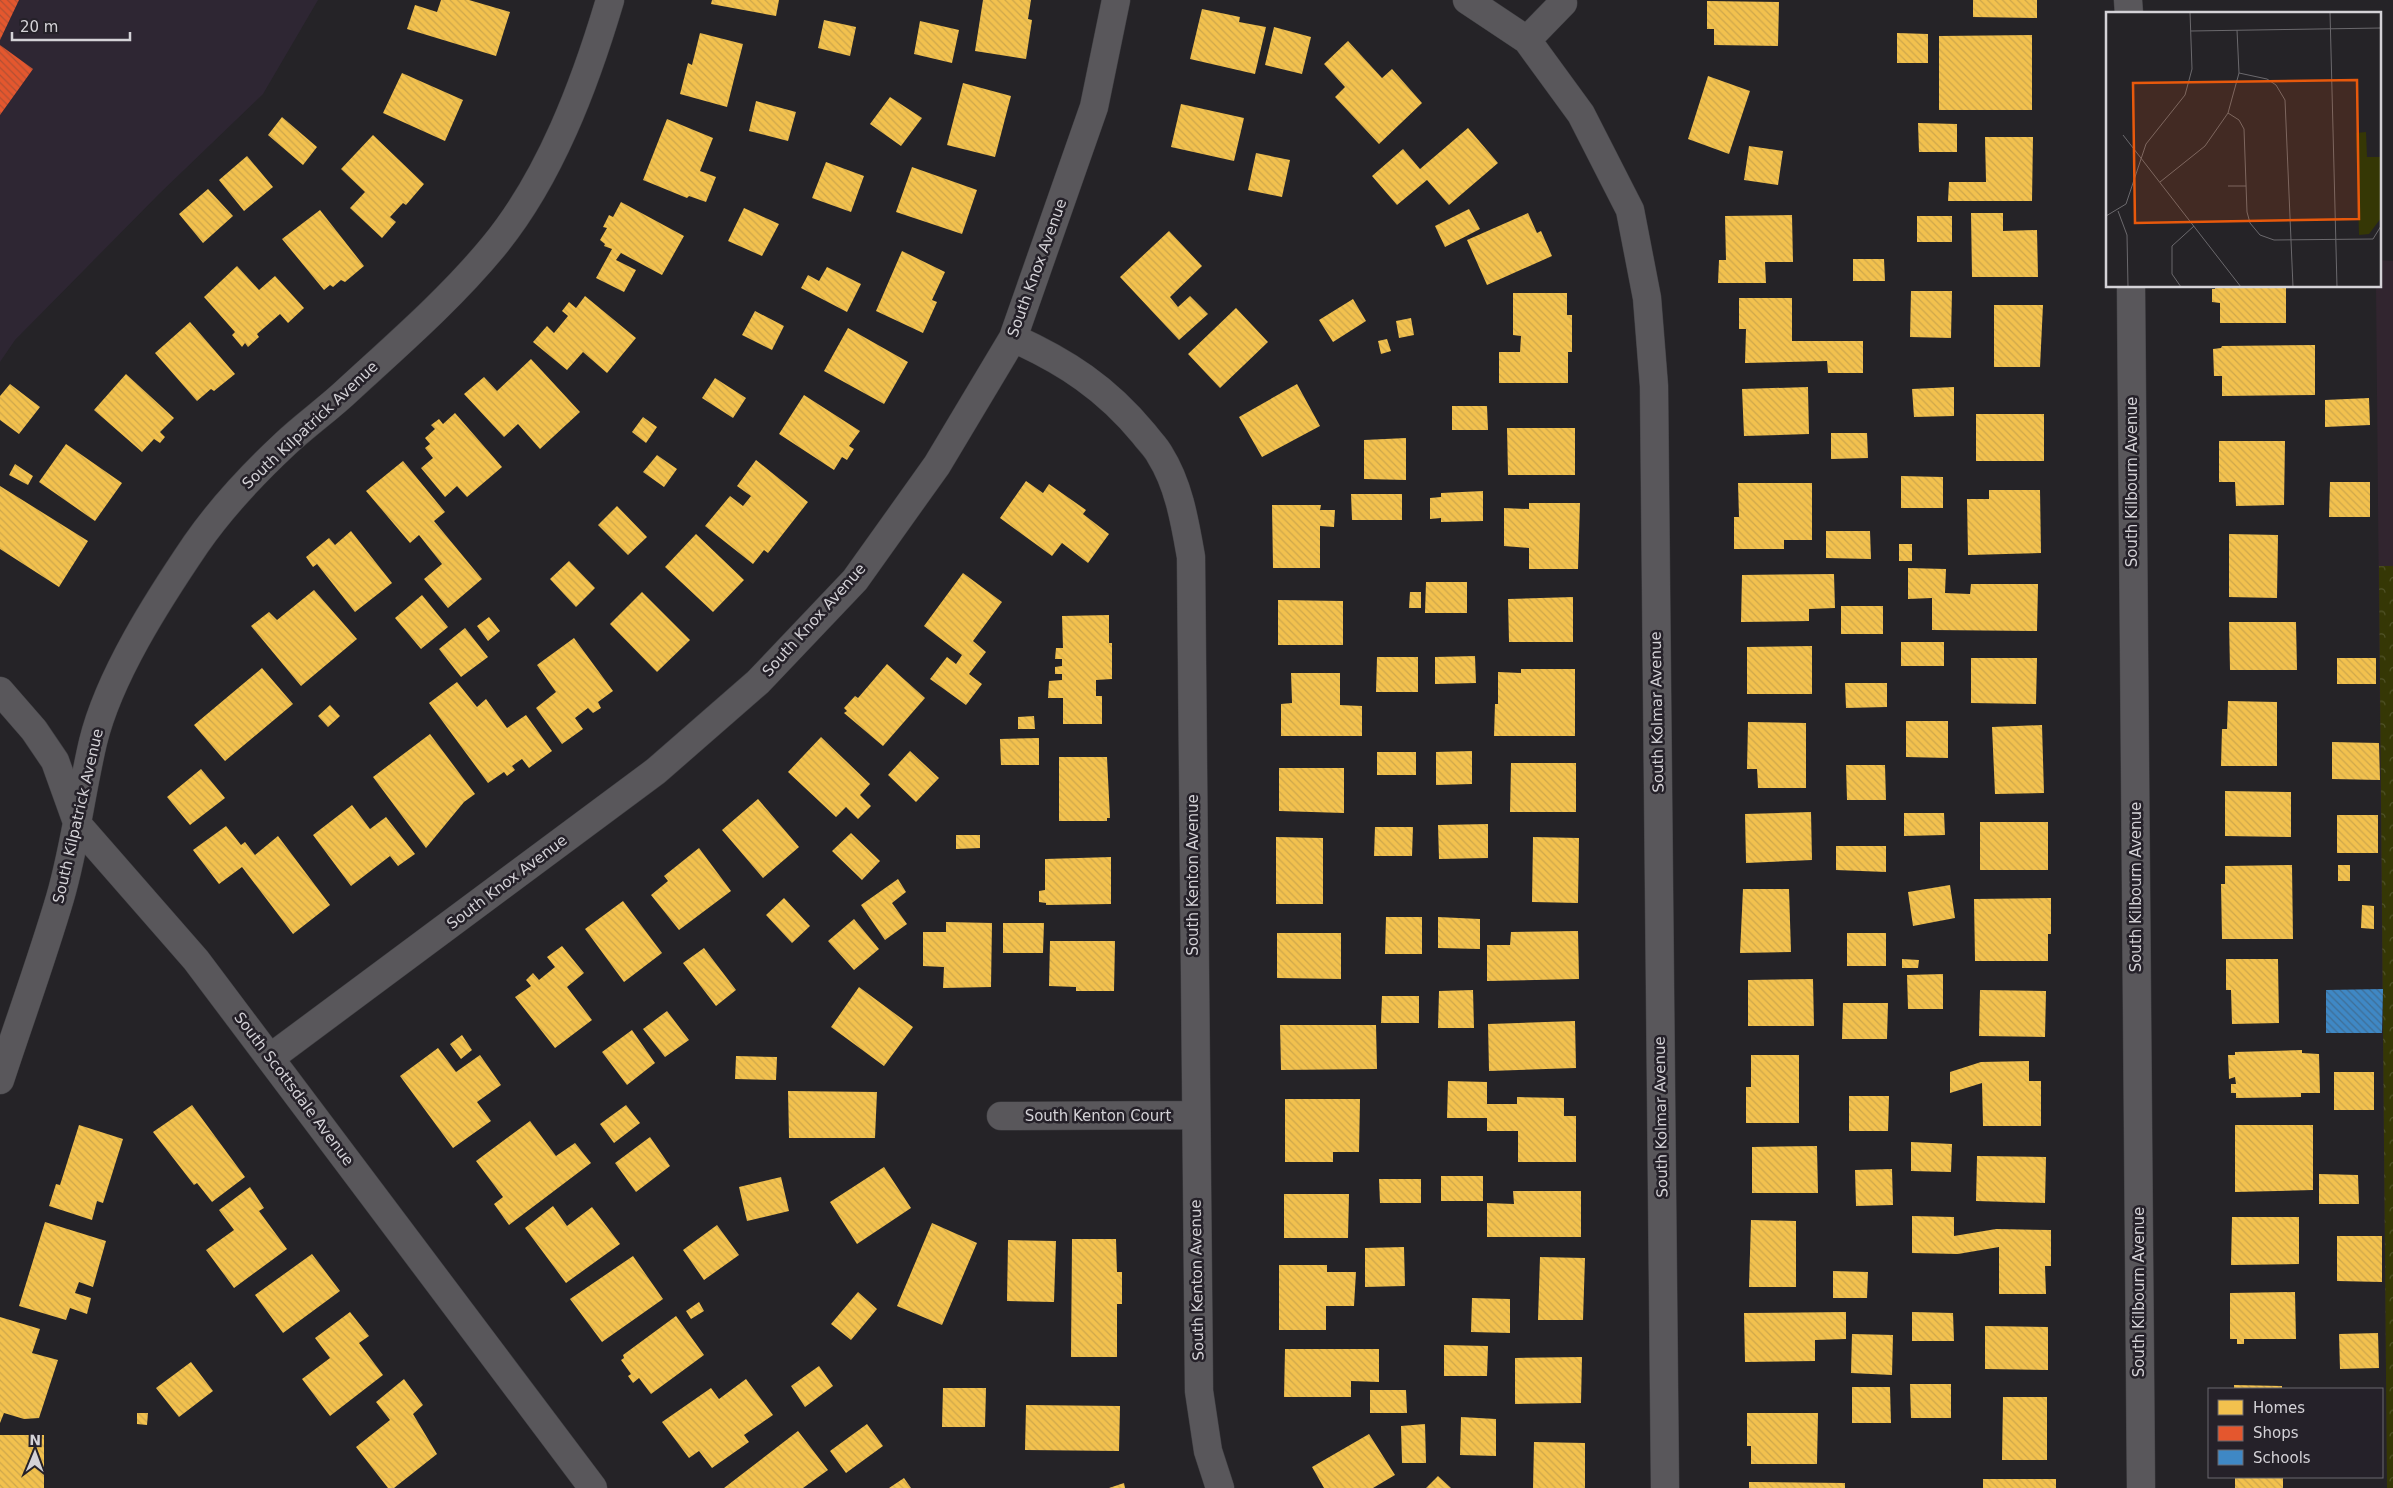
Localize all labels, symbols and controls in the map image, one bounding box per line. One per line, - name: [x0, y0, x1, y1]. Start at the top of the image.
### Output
- scale bar: [12, 10, 130, 42]
- inset map: [2106, 12, 2380, 288]
- text: 20 m: [20, 18, 58, 36]
- street label: South Knox Avenue: [1004, 196, 1070, 340]
- street label: South Kilpatrick Avenue: [238, 357, 382, 493]
- street label: South Kilbourn Avenue: [2123, 397, 2141, 567]
- street label: South Knox Avenue: [759, 560, 869, 680]
- street label: South Kolmar Avenue: [1647, 631, 1667, 793]
- street label: South Kilpatrick Avenue: [49, 727, 107, 905]
- street label: South Kenton Avenue: [1184, 794, 1202, 956]
- street label: South Kilbourn Avenue: [2127, 802, 2145, 972]
- street label: South Knox Avenue: [443, 831, 571, 933]
- street label: South Scottsdale Avenue: [230, 1009, 358, 1169]
- street label: South Kolmar Avenue: [1651, 1036, 1671, 1198]
- street label: South Kenton Court: [1025, 1107, 1171, 1125]
- street label: South Kenton Avenue: [1187, 1199, 1207, 1361]
- street label: South Kilbourn Avenue: [2130, 1207, 2148, 1377]
- legend: [2208, 1388, 2383, 1478]
- text: Homes: [2253, 1399, 2305, 1417]
- text: Shops: [2253, 1424, 2299, 1442]
- north arrow: [10, 1428, 60, 1478]
- text: N: [29, 1432, 41, 1448]
- text: Schools: [2253, 1449, 2311, 1467]

